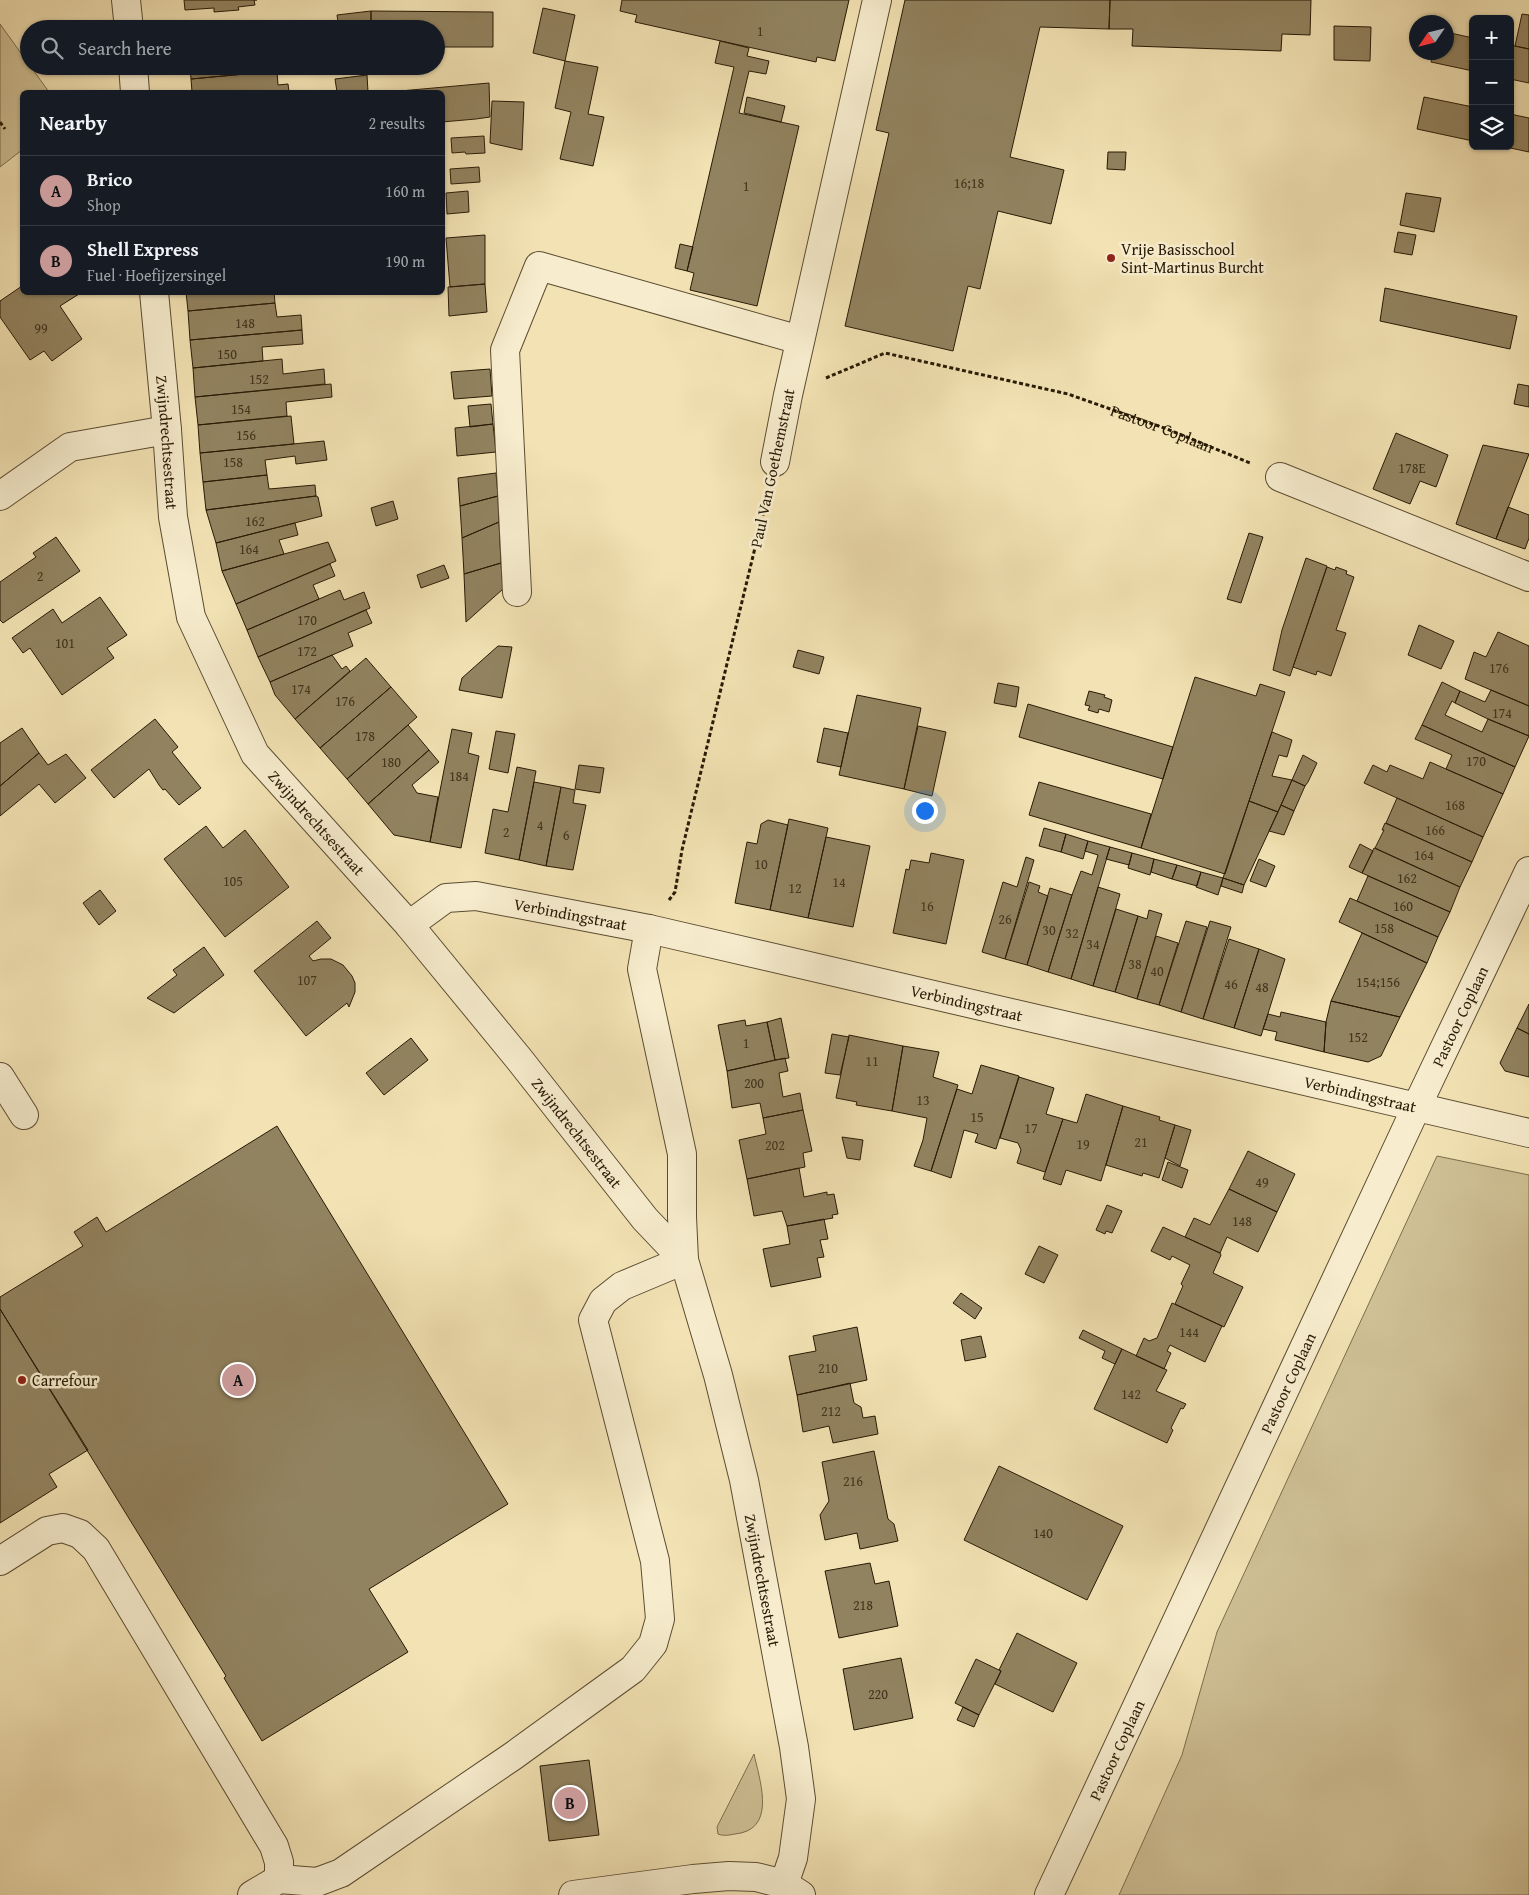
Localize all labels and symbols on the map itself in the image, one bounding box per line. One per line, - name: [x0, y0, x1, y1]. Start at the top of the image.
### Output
- north arrow: [1409, 15, 1454, 60]
- house number: 1: [757, 21, 763, 41]
- house number: 16;18: [954, 173, 984, 193]
- house number: 1: [743, 176, 749, 196]
- place label: Vrije Basisschool Sint-Martinus Burcht: [1121, 237, 1264, 279]
- marker: Vrije Basisschool Sint-Martinus Burcht: [1105, 252, 1117, 264]
- house number: 148: [235, 313, 255, 333]
- house number: 99: [34, 318, 48, 338]
- house number: 150: [217, 344, 237, 364]
- house number: 152: [249, 369, 269, 389]
- street label: Zwijndrechtsestraat: [150, 374, 184, 511]
- street label: Paul Van Goethemstraat: [743, 386, 801, 550]
- street label: Pastoor Coplaan: [1107, 398, 1218, 459]
- house number: 154: [231, 399, 251, 419]
- house number: 156: [236, 425, 256, 445]
- house number: 158: [223, 452, 243, 472]
- house number: 178E: [1398, 458, 1426, 478]
- house number: 162: [245, 511, 265, 531]
- house number: 164: [239, 539, 259, 559]
- house number: 2: [37, 566, 43, 586]
- house number: 170: [297, 610, 317, 630]
- house number: 101: [55, 633, 75, 653]
- house number: 172: [297, 641, 317, 661]
- house number: 176: [1489, 658, 1509, 678]
- house number: 174: [291, 679, 311, 699]
- house number: 176: [335, 691, 355, 711]
- house number: 174: [1492, 703, 1512, 723]
- house number: 178: [355, 726, 375, 746]
- house number: 170: [1466, 751, 1486, 771]
- house number: 180: [381, 752, 401, 772]
- street label: Zwijndrechtsestraat: [263, 765, 371, 881]
- house number: 184: [449, 766, 469, 786]
- house number: 168: [1445, 795, 1465, 815]
- your location: [912, 798, 938, 824]
- house number: 4: [537, 815, 544, 835]
- house number: 166: [1425, 820, 1445, 840]
- house number: 2: [503, 822, 509, 842]
- house number: 6: [563, 825, 570, 845]
- house number: 164: [1414, 845, 1434, 865]
- house number: 10: [754, 854, 768, 874]
- house number: 162: [1397, 868, 1417, 888]
- house number: 105: [223, 871, 243, 891]
- house number: 14: [832, 872, 846, 892]
- house number: 12: [788, 878, 802, 898]
- street label: Verbindingstraat: [512, 891, 629, 937]
- house number: 16: [920, 896, 934, 916]
- house number: 160: [1393, 896, 1413, 916]
- house number: 26: [998, 909, 1012, 929]
- house number: 158: [1374, 918, 1394, 938]
- house number: 30: [1042, 920, 1056, 940]
- house number: 32: [1065, 923, 1079, 943]
- house number: 34: [1086, 934, 1100, 954]
- house number: 38: [1128, 954, 1142, 974]
- house number: 40: [1150, 961, 1164, 981]
- street label: Pastoor Coplaan: [1426, 962, 1494, 1071]
- house number: 107: [297, 970, 317, 990]
- house number: 154;156: [1356, 972, 1400, 992]
- house number: 46: [1224, 974, 1238, 994]
- house number: 48: [1255, 977, 1269, 997]
- street label: Verbindingstraat: [908, 978, 1025, 1027]
- house number: 152: [1348, 1027, 1368, 1047]
- house number: 1: [743, 1033, 749, 1053]
- house number: 11: [865, 1051, 879, 1071]
- street label: Verbindingstraat: [1302, 1069, 1419, 1119]
- street label: Zwijndrechtsestraat: [526, 1072, 628, 1193]
- house number: 200: [744, 1073, 764, 1093]
- house number: 13: [916, 1090, 930, 1110]
- house number: 15: [970, 1107, 984, 1127]
- house number: 17: [1024, 1118, 1038, 1138]
- house number: 21: [1134, 1132, 1148, 1152]
- house number: 19: [1076, 1134, 1090, 1154]
- house number: 202: [765, 1135, 785, 1155]
- house number: 49: [1255, 1172, 1269, 1192]
- house number: 148: [1232, 1211, 1252, 1231]
- house number: 144: [1179, 1322, 1199, 1342]
- street label: Pastoor Coplaan: [1254, 1329, 1322, 1437]
- house number: 210: [818, 1358, 838, 1378]
- pin: A: [222, 1361, 254, 1399]
- place label: Carrefour: [32, 1368, 98, 1392]
- marker: Carrefour: [16, 1374, 28, 1386]
- house number: 142: [1121, 1384, 1141, 1404]
- house number: 212: [821, 1401, 841, 1421]
- house number: 216: [843, 1471, 863, 1491]
- street label: Zwijndrechtsestraat: [739, 1512, 787, 1649]
- house number: 140: [1033, 1523, 1053, 1543]
- house number: 218: [853, 1595, 873, 1615]
- house number: 220: [868, 1684, 888, 1704]
- street label: Pastoor Coplaan: [1083, 1696, 1150, 1804]
- pin: B: [554, 1784, 586, 1822]

